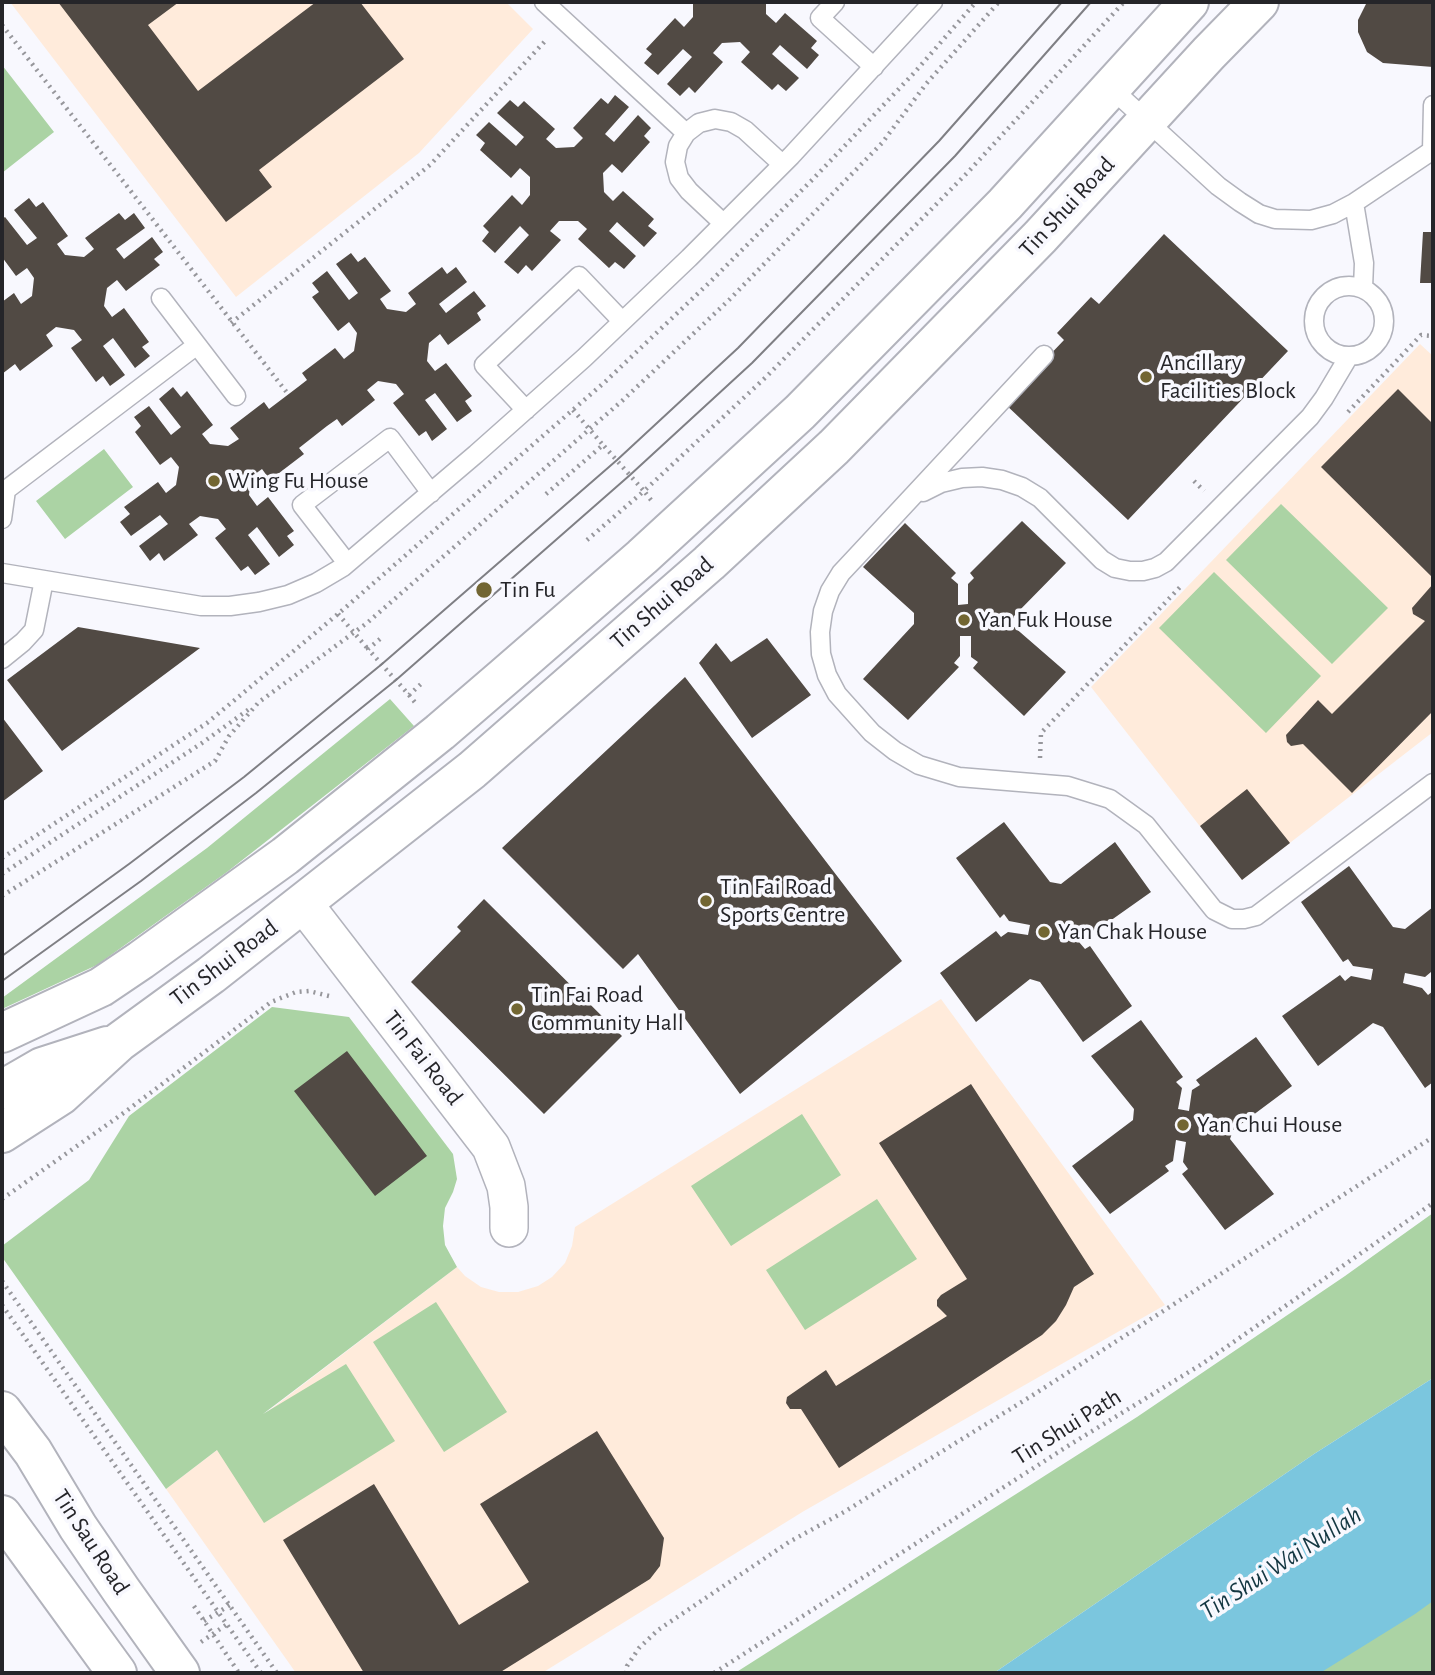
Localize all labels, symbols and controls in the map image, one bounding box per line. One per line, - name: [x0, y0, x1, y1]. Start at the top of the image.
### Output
- street label: Tin Shui Road: [1013, 151, 1121, 263]
- place label: Ancillary Facilities Block: [1160, 349, 1296, 405]
- marker: Ancillary Facilities Block: [1138, 369, 1154, 385]
- place label: Wing Fu House: [228, 467, 369, 495]
- marker: Wing Fu House: [206, 473, 222, 489]
- street label: Tin Shui Road: [605, 550, 719, 656]
- place label: Tin Fu: [500, 576, 555, 604]
- marker: Tin Fu: [474, 580, 494, 600]
- place label: Yan Fuk House: [978, 606, 1113, 634]
- marker: Yan Fuk House: [956, 612, 972, 628]
- place label: Tin Fai Road Sports Centre: [720, 873, 845, 929]
- marker: Tin Fai Road Sports Centre: [698, 893, 714, 909]
- street label: Tin Shui Road: [165, 913, 283, 1013]
- place label: Yan Chak House: [1058, 918, 1207, 946]
- marker: Yan Chak House: [1036, 924, 1052, 940]
- place label: Tin Fai Road Community Hall: [531, 981, 684, 1037]
- marker: Tin Fai Road Community Hall: [509, 1001, 525, 1017]
- street label: Tin Fai Road: [377, 1005, 469, 1111]
- place label: Yan Chui House: [1197, 1111, 1342, 1139]
- marker: Yan Chui House: [1175, 1117, 1191, 1133]
- street label: Tin Shui Path: [1007, 1382, 1127, 1472]
- street label: Tin Sau Road: [46, 1484, 136, 1600]
- water label: Tin Shui Wai Nullah: [1194, 1499, 1368, 1627]

